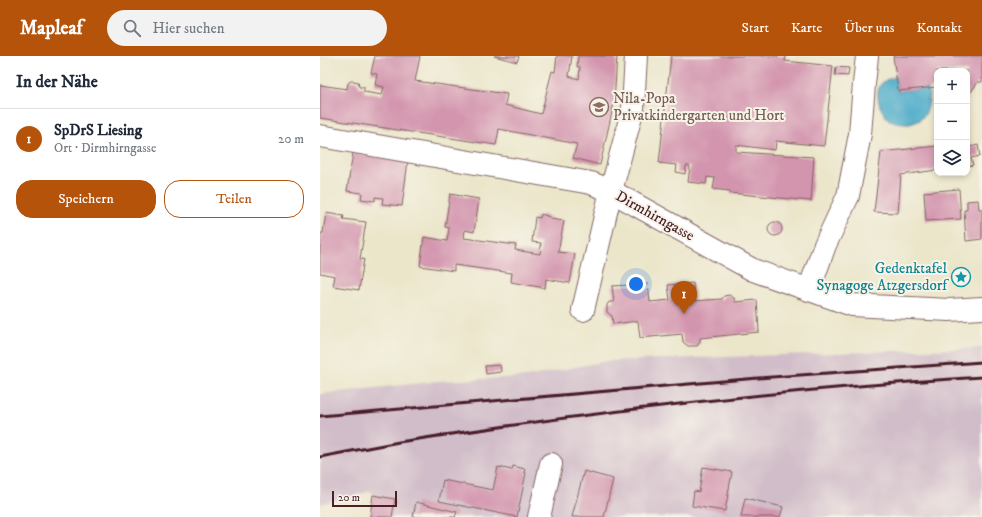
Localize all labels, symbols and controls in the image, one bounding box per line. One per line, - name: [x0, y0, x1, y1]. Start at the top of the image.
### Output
- search box: [107, 10, 387, 46]
- text: Mapleaf: [20, 17, 83, 40]
- icon: search: [121, 17, 143, 39]
- text: Hier suchen: [153, 19, 225, 38]
- text: Start: [742, 19, 769, 37]
- text: Karte: [791, 19, 822, 37]
- text: Über uns: [844, 19, 894, 37]
- text: Kontakt: [916, 19, 962, 37]
- map controls: [934, 68, 970, 176]
- button: +: [934, 68, 970, 104]
- text: In der Nähe: [16, 71, 98, 93]
- place label: Nila-Popa Privatkindergarten und Hort: [613, 89, 785, 125]
- school or university icon: Nila-Popa Privatkindergarten und Hort: [588, 96, 610, 118]
- button: −: [934, 104, 970, 140]
- text: SpDrS Liesing: [54, 121, 142, 140]
- text: 1: [27, 131, 31, 147]
- text: 20 m: [278, 131, 304, 147]
- text: Ort · Dirmhirngasse: [54, 140, 156, 156]
- button: layers: [934, 140, 970, 176]
- button: Speichern: [16, 180, 156, 218]
- button: Teilen: [164, 180, 304, 218]
- street label: Dirmhirngasse: [612, 187, 698, 245]
- place label: Gedenktafel Synagoge Atzgersdorf: [817, 259, 949, 295]
- place icon: Gedenktafel Synagoge Atzgersdorf: [950, 266, 972, 288]
- your location: [626, 274, 646, 294]
- pin: 1: [671, 281, 697, 314]
- scale bar: [332, 489, 397, 508]
- text: 20 m: [338, 491, 360, 505]

